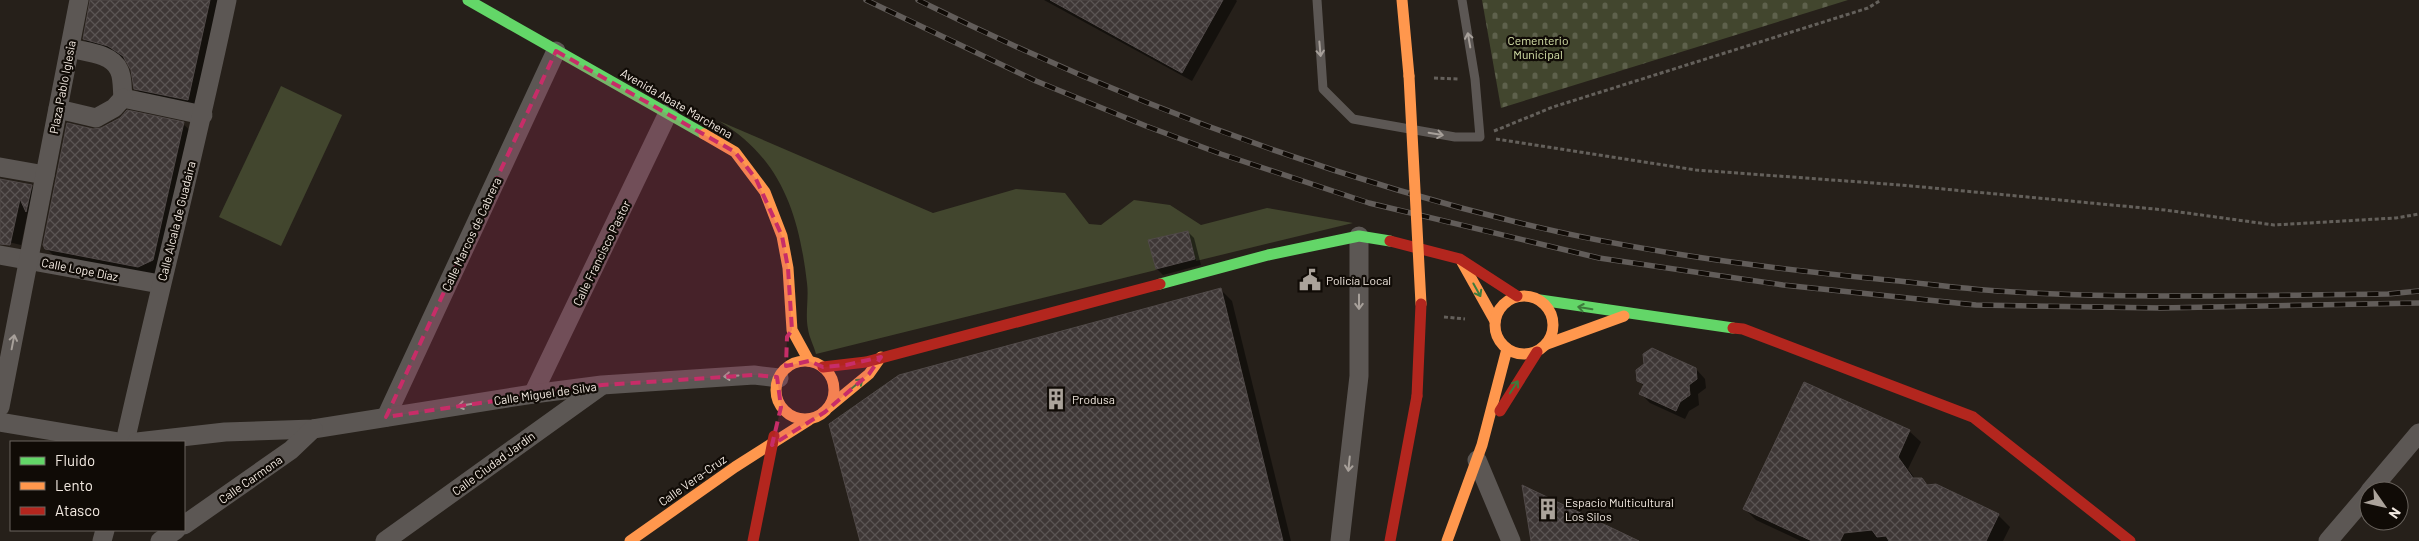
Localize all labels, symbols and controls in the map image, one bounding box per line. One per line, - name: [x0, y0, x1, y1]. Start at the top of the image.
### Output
- one-way arrow: [1463, 32, 1473, 48]
- park label: Cementerio Municipal: [1508, 33, 1568, 61]
- street label: Plaza Pablo Iglesia: [46, 39, 78, 135]
- one-way arrow: [1315, 40, 1325, 56]
- street label: Avenida Abate Marchena: [619, 65, 735, 141]
- one-way arrow: [1427, 129, 1443, 139]
- street label: Calle Alcala de Guadaira: [154, 160, 198, 282]
- street label: Calle Marcos de Cabrera: [438, 175, 504, 293]
- street label: Calle Francisco Pastor: [569, 197, 633, 308]
- street label: Calle Lope Díaz: [40, 255, 120, 283]
- public building icon: Policía Local: [1297, 267, 1323, 293]
- place label: Policía Local: [1326, 273, 1391, 287]
- one-way arrow: [1473, 282, 1483, 297]
- one-way arrow: [1354, 294, 1364, 310]
- one-way arrow: [1577, 302, 1593, 312]
- one-way arrow: [8, 334, 18, 350]
- one-way arrow: [723, 372, 739, 381]
- street label: Calle Miguel de Silva: [493, 379, 597, 407]
- one-way arrow: [851, 379, 864, 390]
- one-way arrow: [1509, 380, 1519, 394]
- building icon: Produsa: [1043, 386, 1069, 412]
- place label: Produsa: [1072, 392, 1115, 406]
- one-way arrow: [457, 400, 473, 410]
- street label: Calle Ciudad Jardín: [449, 428, 537, 498]
- legend: [10, 441, 185, 531]
- text: Fluido: [55, 451, 95, 469]
- street label: Calle Carmona: [216, 452, 284, 506]
- street label: Calle Vera-Cruz: [656, 452, 728, 508]
- one-way arrow: [1344, 455, 1354, 471]
- text: Lento: [55, 476, 93, 494]
- north arrow: [2359, 481, 2409, 531]
- place label: Espacio Multicultural Los Silos: [1565, 495, 1674, 523]
- building icon: Espacio Multicultural Los Silos: [1535, 496, 1561, 522]
- text: Atasco: [55, 501, 100, 519]
- text: N: [2386, 505, 2405, 522]

